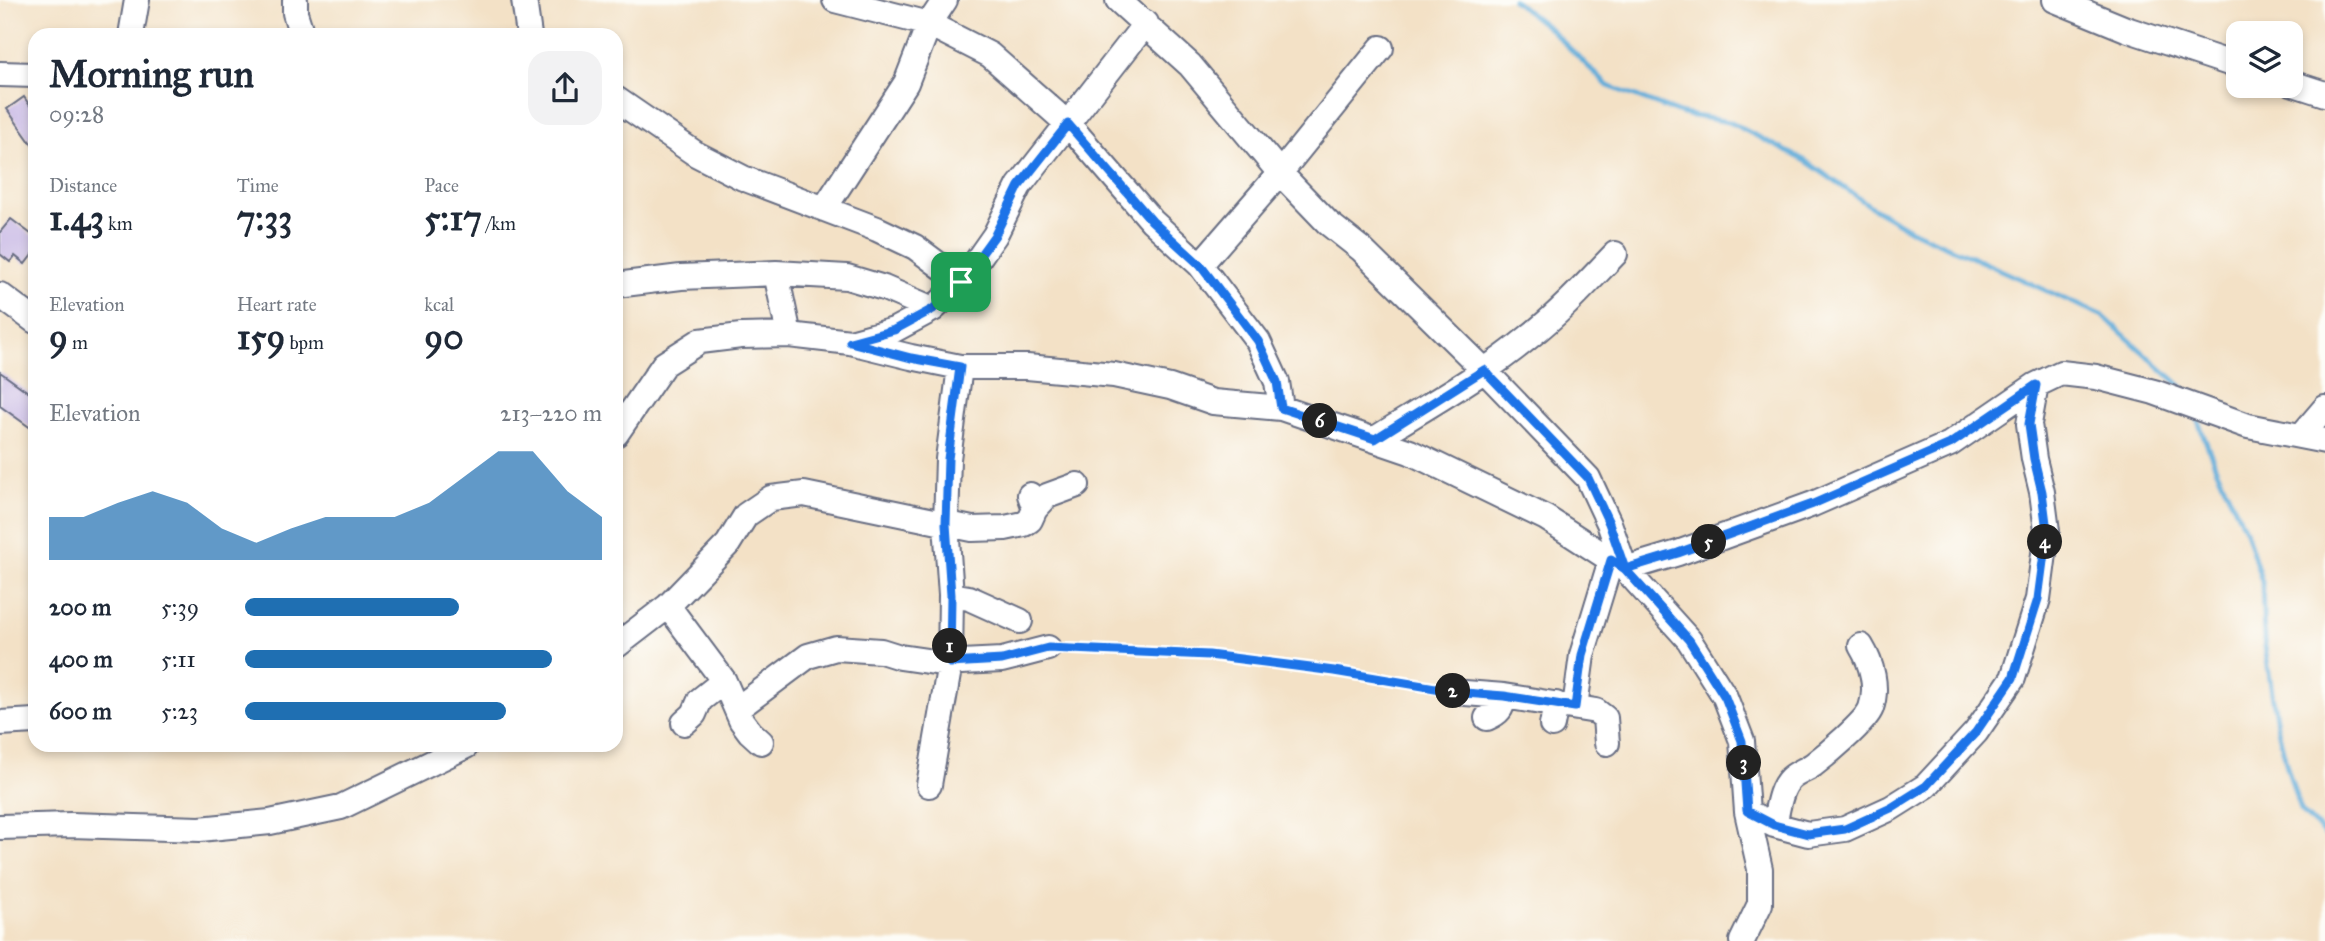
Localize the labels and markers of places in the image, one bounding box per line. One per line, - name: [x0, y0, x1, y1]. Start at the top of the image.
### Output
- pin: [931, 252, 991, 312]
- pin: 6: [1302, 404, 1338, 438]
- pin: 5: [1692, 524, 1726, 560]
- pin: 4: [2028, 524, 2062, 560]
- pin: 1: [932, 628, 968, 664]
- pin: 2: [1436, 674, 1470, 708]
- pin: 3: [1726, 746, 1762, 780]

